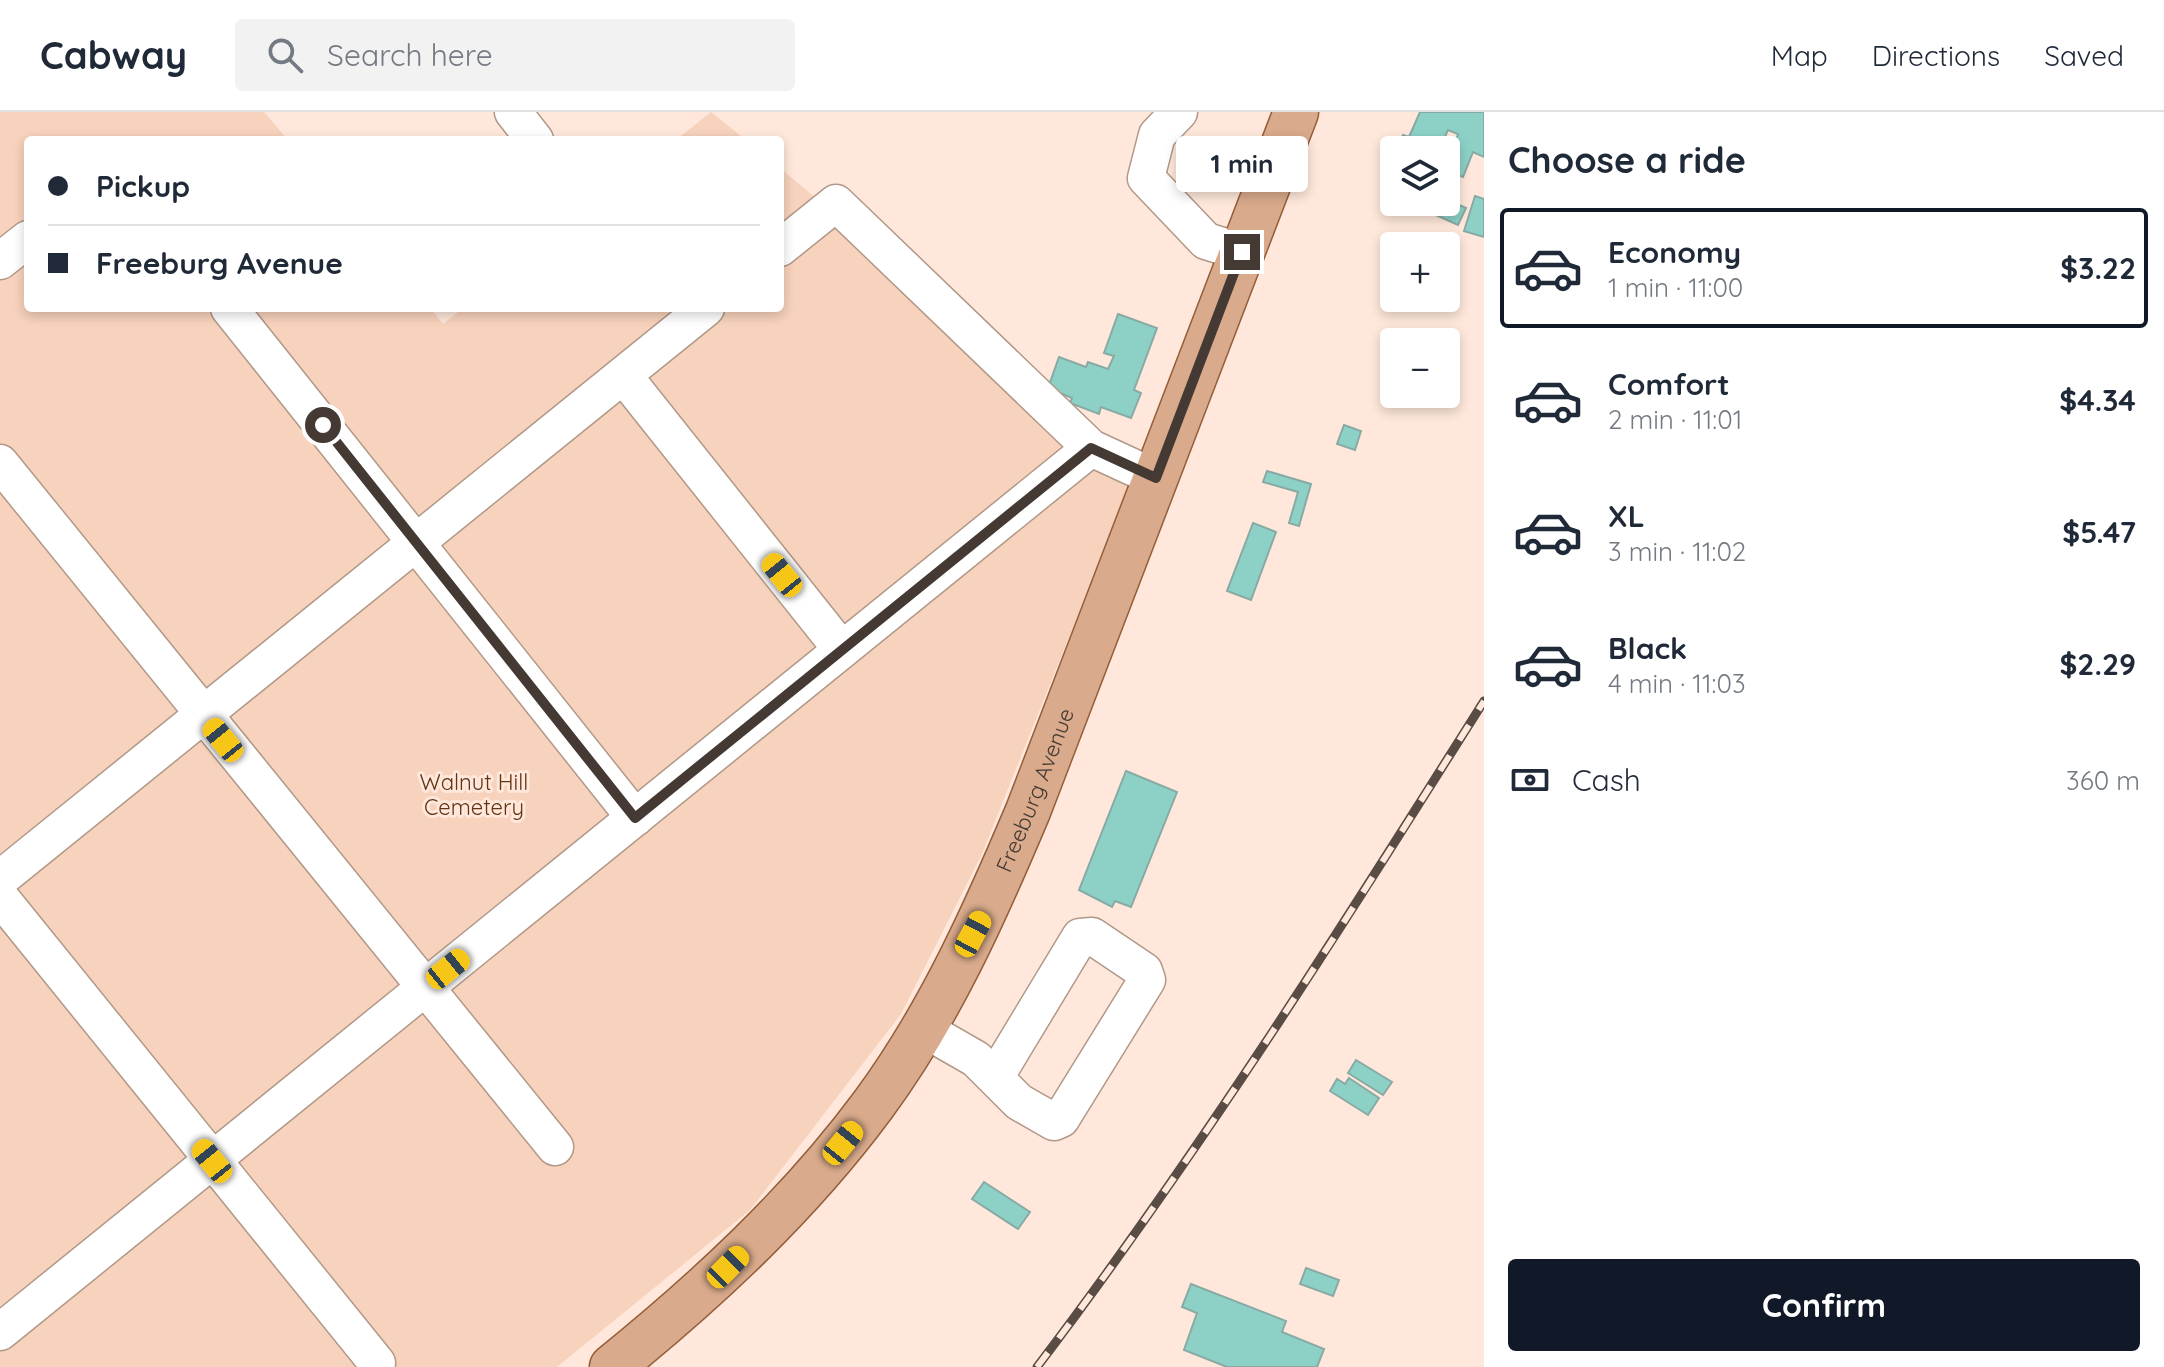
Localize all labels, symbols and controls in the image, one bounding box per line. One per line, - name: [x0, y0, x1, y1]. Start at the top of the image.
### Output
- search box: [235, 19, 795, 91]
- text: Cabway: [40, 31, 187, 79]
- icon: search: [263, 33, 307, 77]
- text: Search here: [327, 36, 493, 74]
- text: Map: [1771, 38, 1828, 73]
- text: Directions: [1872, 38, 2000, 73]
- text: Saved: [2044, 38, 2124, 73]
- callout: 1 min: [1176, 136, 1308, 192]
- map controls: [1380, 136, 1460, 408]
- button: layers: [1380, 136, 1460, 216]
- text: Choose a ride: [1508, 137, 1746, 182]
- text: 1 min: [1211, 147, 1274, 180]
- text: Pickup: [96, 167, 190, 205]
- button: +: [1380, 232, 1460, 312]
- icon: car: [1512, 232, 1584, 304]
- text: Economy: [1608, 233, 1741, 271]
- route end: [1224, 234, 1260, 270]
- text: Freeburg Avenue: [96, 244, 343, 282]
- text: $3.22: [2060, 249, 2136, 287]
- text: 1 min · 11:00: [1608, 271, 1743, 304]
- button: −: [1380, 328, 1460, 408]
- icon: car: [1512, 364, 1584, 436]
- text: Comfort: [1608, 365, 1729, 403]
- text: $4.34: [2059, 381, 2136, 419]
- text: 2 min · 11:01: [1608, 403, 1742, 436]
- route start: [305, 407, 341, 443]
- icon: car: [1512, 496, 1584, 568]
- text: XL: [1608, 497, 1645, 535]
- text: $5.47: [2062, 513, 2136, 551]
- text: 3 min · 11:02: [1608, 535, 1746, 568]
- car: [758, 549, 806, 601]
- icon: car: [1512, 628, 1584, 700]
- text: Black: [1608, 629, 1687, 667]
- text: $2.29: [2059, 645, 2136, 683]
- text: 4 min · 11:03: [1608, 667, 1746, 700]
- street label: Freeburg Avenue: [990, 704, 1080, 876]
- car: [199, 714, 247, 766]
- icon: cash: [1508, 758, 1552, 802]
- text: Cash: [1572, 761, 1641, 799]
- text: 360 m: [2066, 764, 2140, 797]
- park label: Walnut Hill Cemetery: [420, 768, 528, 821]
- car: [951, 907, 995, 961]
- car: [422, 945, 474, 993]
- car: [819, 1117, 867, 1169]
- car: [188, 1135, 236, 1187]
- car: [703, 1242, 753, 1292]
- button: Confirm: [1508, 1259, 2140, 1351]

